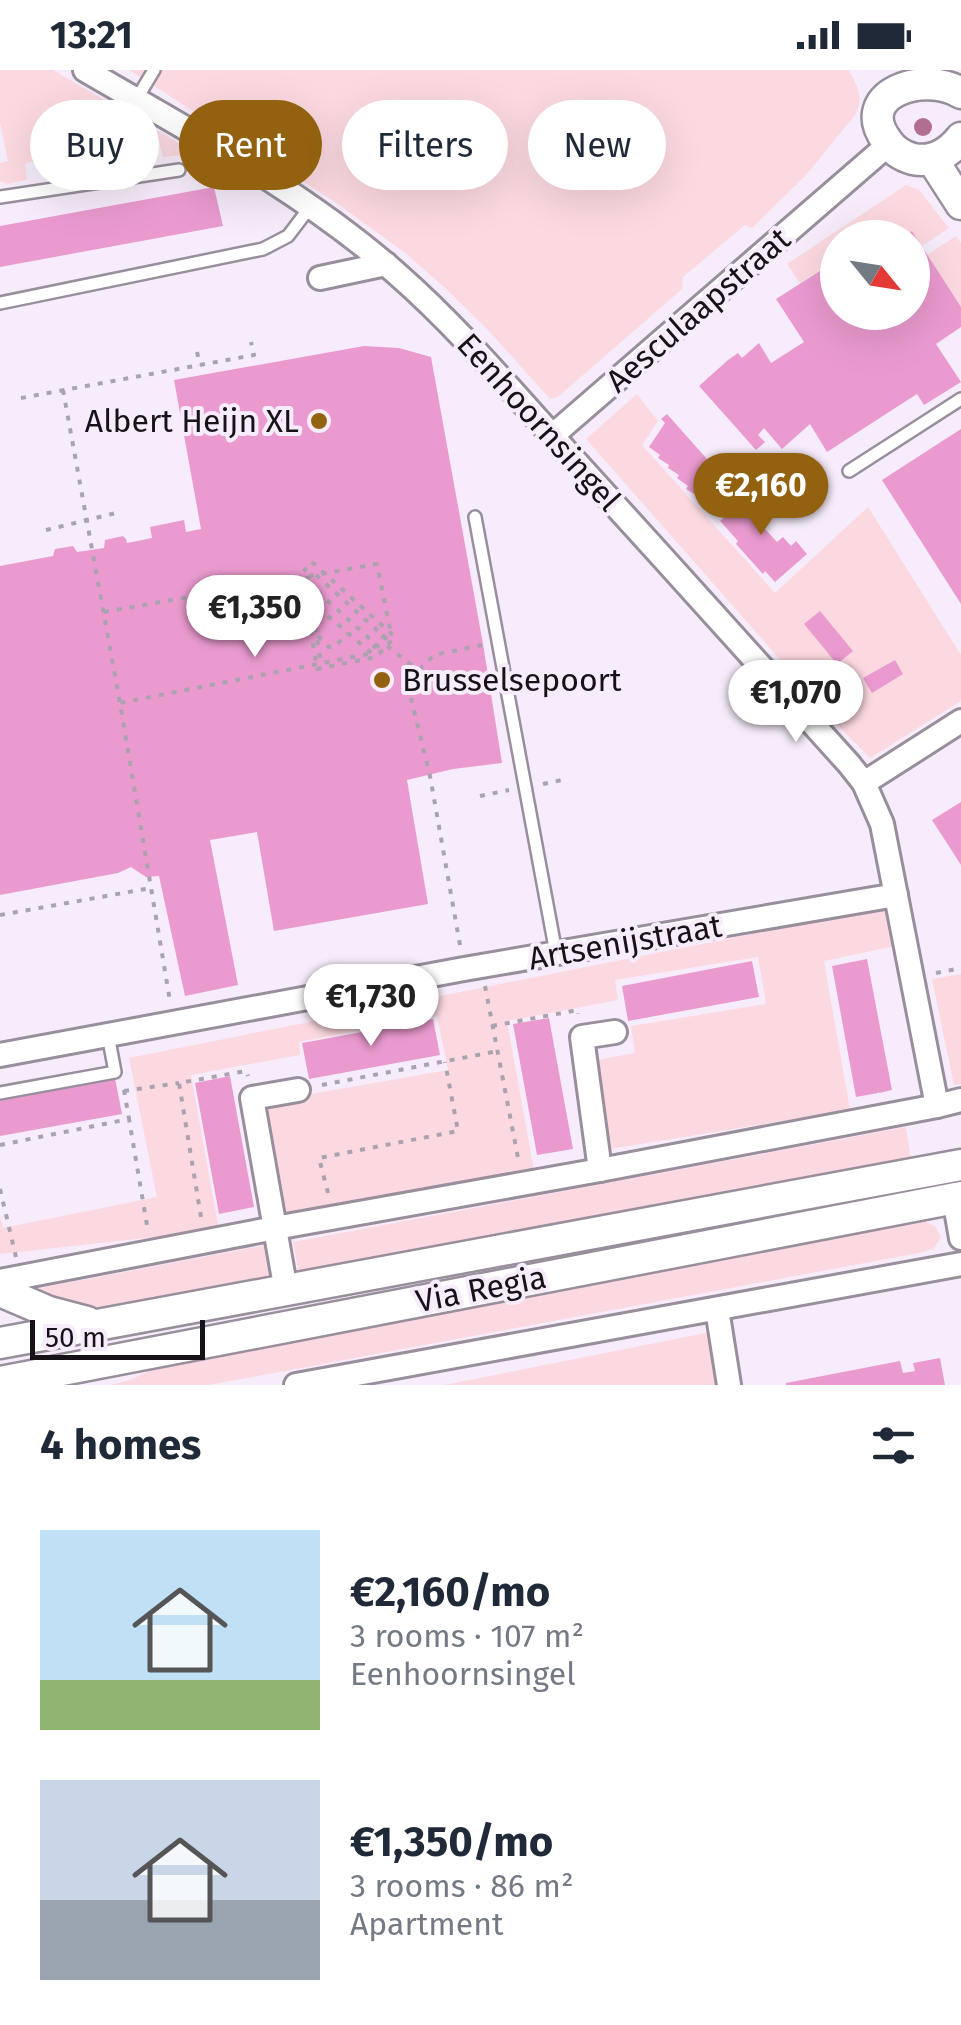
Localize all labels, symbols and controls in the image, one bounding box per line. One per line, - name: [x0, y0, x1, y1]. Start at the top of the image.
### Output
- text: 13:21: [50, 12, 133, 58]
- chip: Buy: [30, 100, 159, 190]
- chip: Rent: [179, 100, 322, 190]
- chip: Filters: [342, 100, 508, 190]
- chip: New: [528, 100, 666, 190]
- street label: Aesculaapstraat: [598, 220, 798, 400]
- north arrow: [820, 220, 930, 330]
- map controls: [820, 220, 930, 330]
- street label: Eenhoornsingel: [449, 325, 629, 519]
- place label: Albert Heijn XL: [85, 402, 299, 440]
- marker: Albert Heijn XL: [308, 410, 330, 432]
- pin: €2,160: [680, 453, 842, 538]
- text: €2,160: [715, 466, 807, 504]
- pin: €1,350: [174, 575, 336, 660]
- text: €1,350: [208, 588, 302, 626]
- pin: €1,070: [715, 660, 877, 745]
- place label: Brusselsepoort: [402, 661, 622, 699]
- marker: Brusselsepoort: [371, 669, 393, 691]
- text: €1,070: [750, 673, 842, 711]
- street label: Artsenijstraat: [526, 906, 725, 978]
- pin: €1,730: [290, 964, 452, 1049]
- text: €1,730: [326, 977, 416, 1015]
- street label: Via Regia: [413, 1258, 549, 1320]
- scale bar: [30, 1315, 205, 1360]
- text: 50 m: [45, 1321, 106, 1354]
- icon: filters: [866, 1418, 921, 1473]
- text: 4 homes: [40, 1420, 201, 1470]
- text: €2,160/mo: [350, 1567, 550, 1617]
- icon: home: [120, 1570, 240, 1690]
- text: 3 rooms · 107 m²: [350, 1617, 584, 1655]
- text: Eenhoornsingel: [350, 1655, 576, 1693]
- text: €1,350/mo: [350, 1817, 553, 1867]
- icon: home: [120, 1820, 240, 1940]
- text: 3 rooms · 86 m²: [350, 1867, 573, 1905]
- text: Apartment: [350, 1905, 504, 1943]

